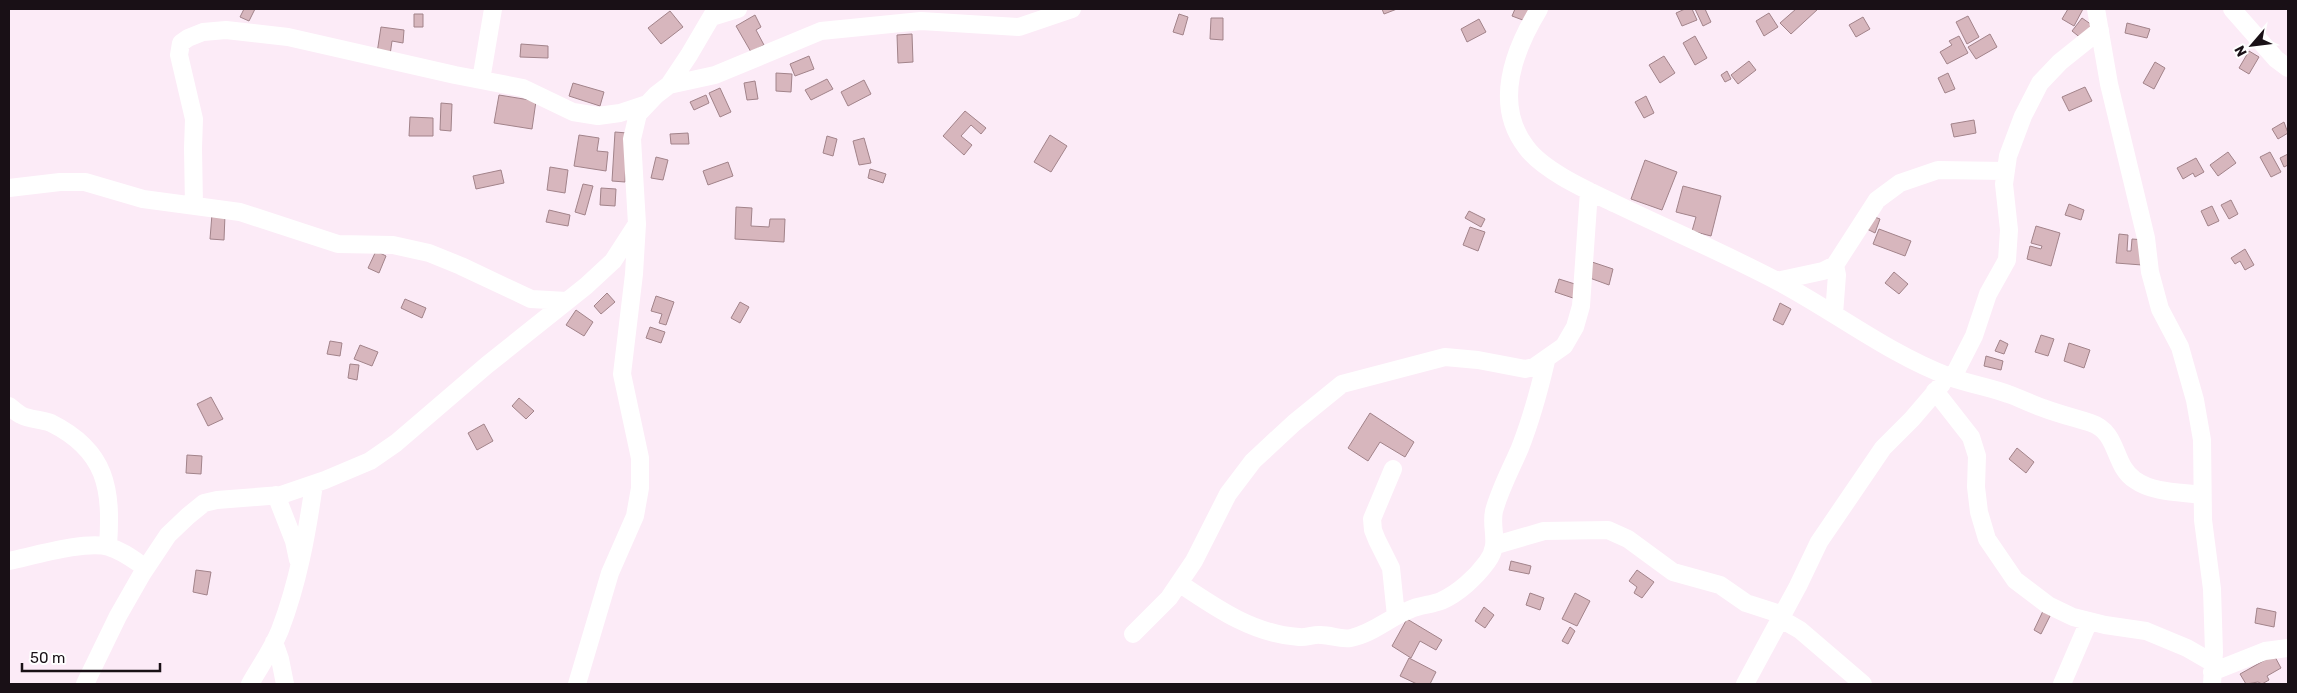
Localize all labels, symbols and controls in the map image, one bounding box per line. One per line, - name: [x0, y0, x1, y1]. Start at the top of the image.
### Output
- north arrow: [2227, 20, 2277, 70]
- text: N: [2231, 42, 2251, 59]
- scale bar: [22, 640, 160, 672]
- text: 50 m: [30, 649, 65, 667]

